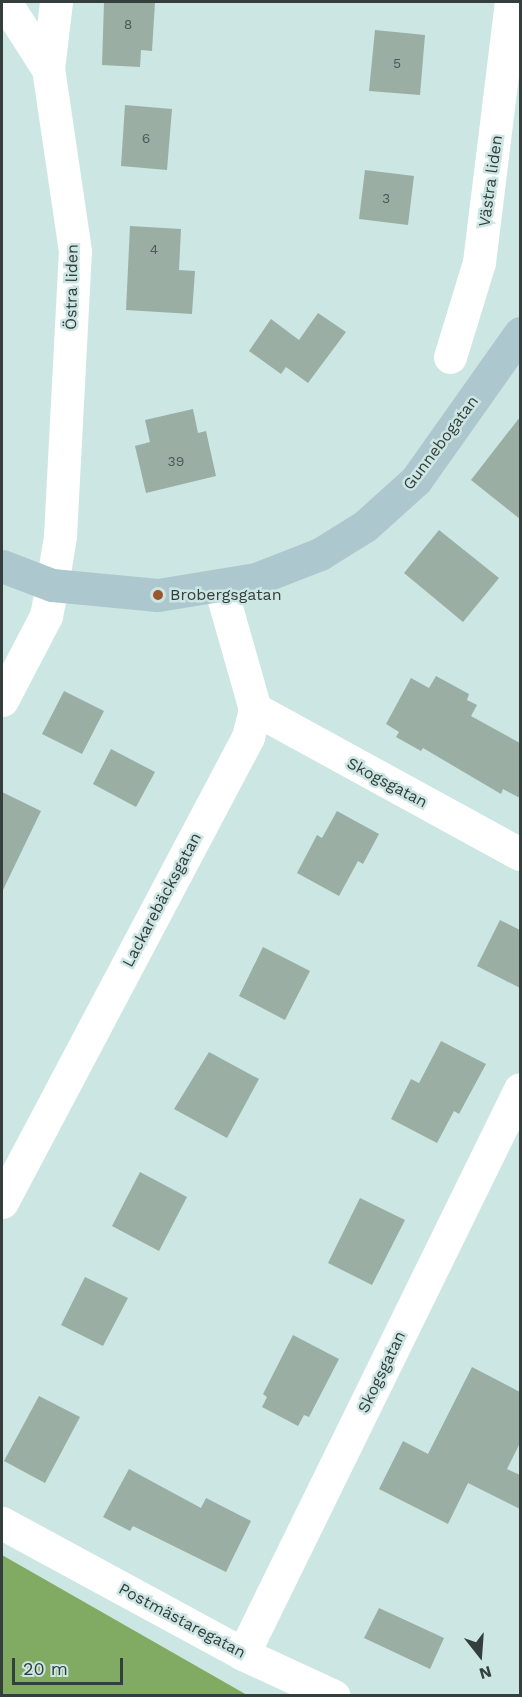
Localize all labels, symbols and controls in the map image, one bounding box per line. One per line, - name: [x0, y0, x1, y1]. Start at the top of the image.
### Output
- house number: 8: [124, 16, 132, 32]
- house number: 5: [393, 55, 401, 71]
- house number: 6: [142, 130, 150, 146]
- street label: Västra liden: [475, 134, 507, 228]
- house number: 3: [382, 190, 390, 206]
- house number: 4: [150, 241, 158, 257]
- street label: Östra liden: [62, 244, 82, 330]
- street label: Gunnebogatan: [399, 392, 483, 494]
- house number: 39: [168, 453, 184, 469]
- place label: Brobergsgatan: [170, 585, 282, 605]
- marker: Brobergsgatan: [151, 588, 165, 602]
- street label: Skogsgatan: [343, 754, 431, 812]
- street label: Lackarebäcksgatan: [118, 830, 206, 970]
- street label: Skogsgatan: [354, 1328, 410, 1416]
- street label: Postmästaregatan: [115, 1579, 249, 1663]
- north arrow: [450, 1625, 510, 1685]
- scale bar: [15, 1646, 126, 1684]
- text: 20 m: [23, 1658, 68, 1679]
- text: N: [477, 1662, 494, 1684]

